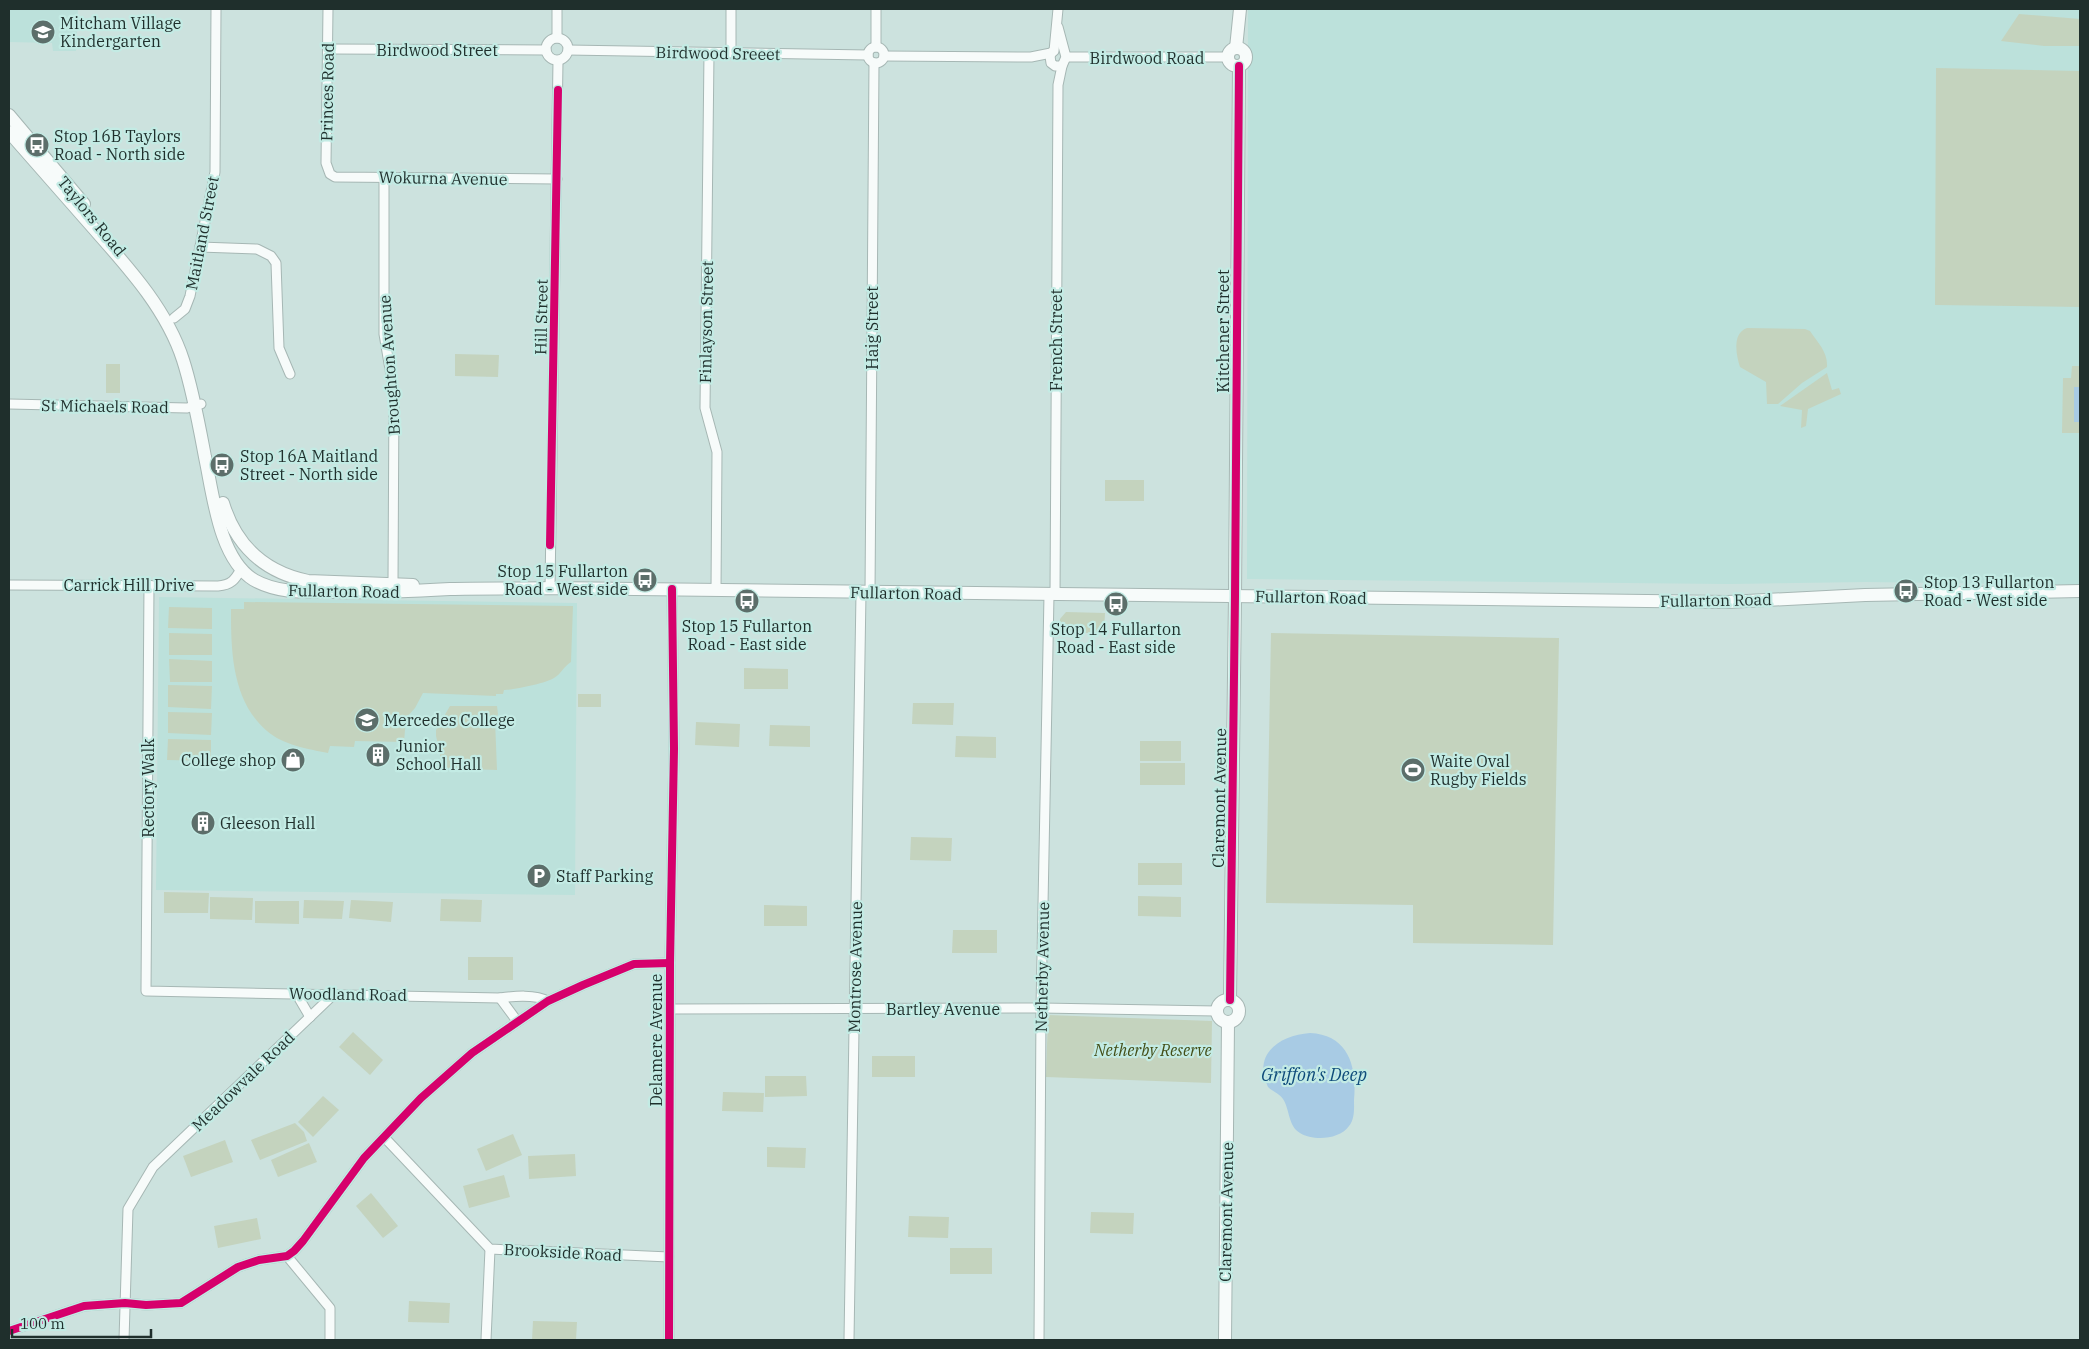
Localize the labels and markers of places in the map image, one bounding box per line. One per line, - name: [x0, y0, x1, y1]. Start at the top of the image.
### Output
- place label: Mitcham Village Kindergarten: [60, 13, 181, 51]
- school or university icon: Mitcham Village Kindergarten: [30, 19, 56, 45]
- place label: Stop 16B Taylors Road - North side: [54, 126, 185, 164]
- bus stop icon: Stop 16B Taylors Road - North side: [24, 132, 50, 158]
- place label: Stop 16A Maitland Street - North side: [240, 446, 379, 484]
- bus stop icon: Stop 16A Maitland Street - North side: [209, 452, 235, 478]
- place label: Stop 15 Fullarton Road - West side: [497, 561, 628, 599]
- bus stop icon: Stop 15 Fullarton Road - West side: [632, 567, 658, 593]
- place label: Stop 13 Fullarton Road - West side: [1924, 572, 2055, 610]
- bus stop icon: Stop 13 Fullarton Road - West side: [1893, 578, 1919, 604]
- bus stop icon: Stop 15 Fullarton Road - East side: [734, 588, 760, 614]
- bus stop icon: Stop 14 Fullarton Road - East side: [1103, 591, 1129, 617]
- place label: Stop 15 Fullarton Road - East side: [682, 616, 812, 654]
- place label: Stop 14 Fullarton Road - East side: [1051, 619, 1181, 657]
- school or university icon: Mercedes College: [354, 707, 380, 733]
- place label: Mercedes College: [384, 710, 515, 730]
- place label: Junior School Hall: [396, 736, 481, 774]
- building icon: Junior School Hall: [365, 742, 391, 768]
- shop icon: College shop: [280, 747, 306, 773]
- place label: College shop: [181, 750, 276, 770]
- place label: Waite Oval Rugby Fields: [1430, 751, 1527, 789]
- sports icon: Waite Oval Rugby Fields: [1400, 757, 1426, 783]
- building icon: Gleeson Hall: [190, 810, 216, 836]
- place label: Gleeson Hall: [220, 813, 315, 833]
- parking icon: Staff Parking: [526, 863, 552, 889]
- place label: Staff Parking: [556, 866, 654, 886]

